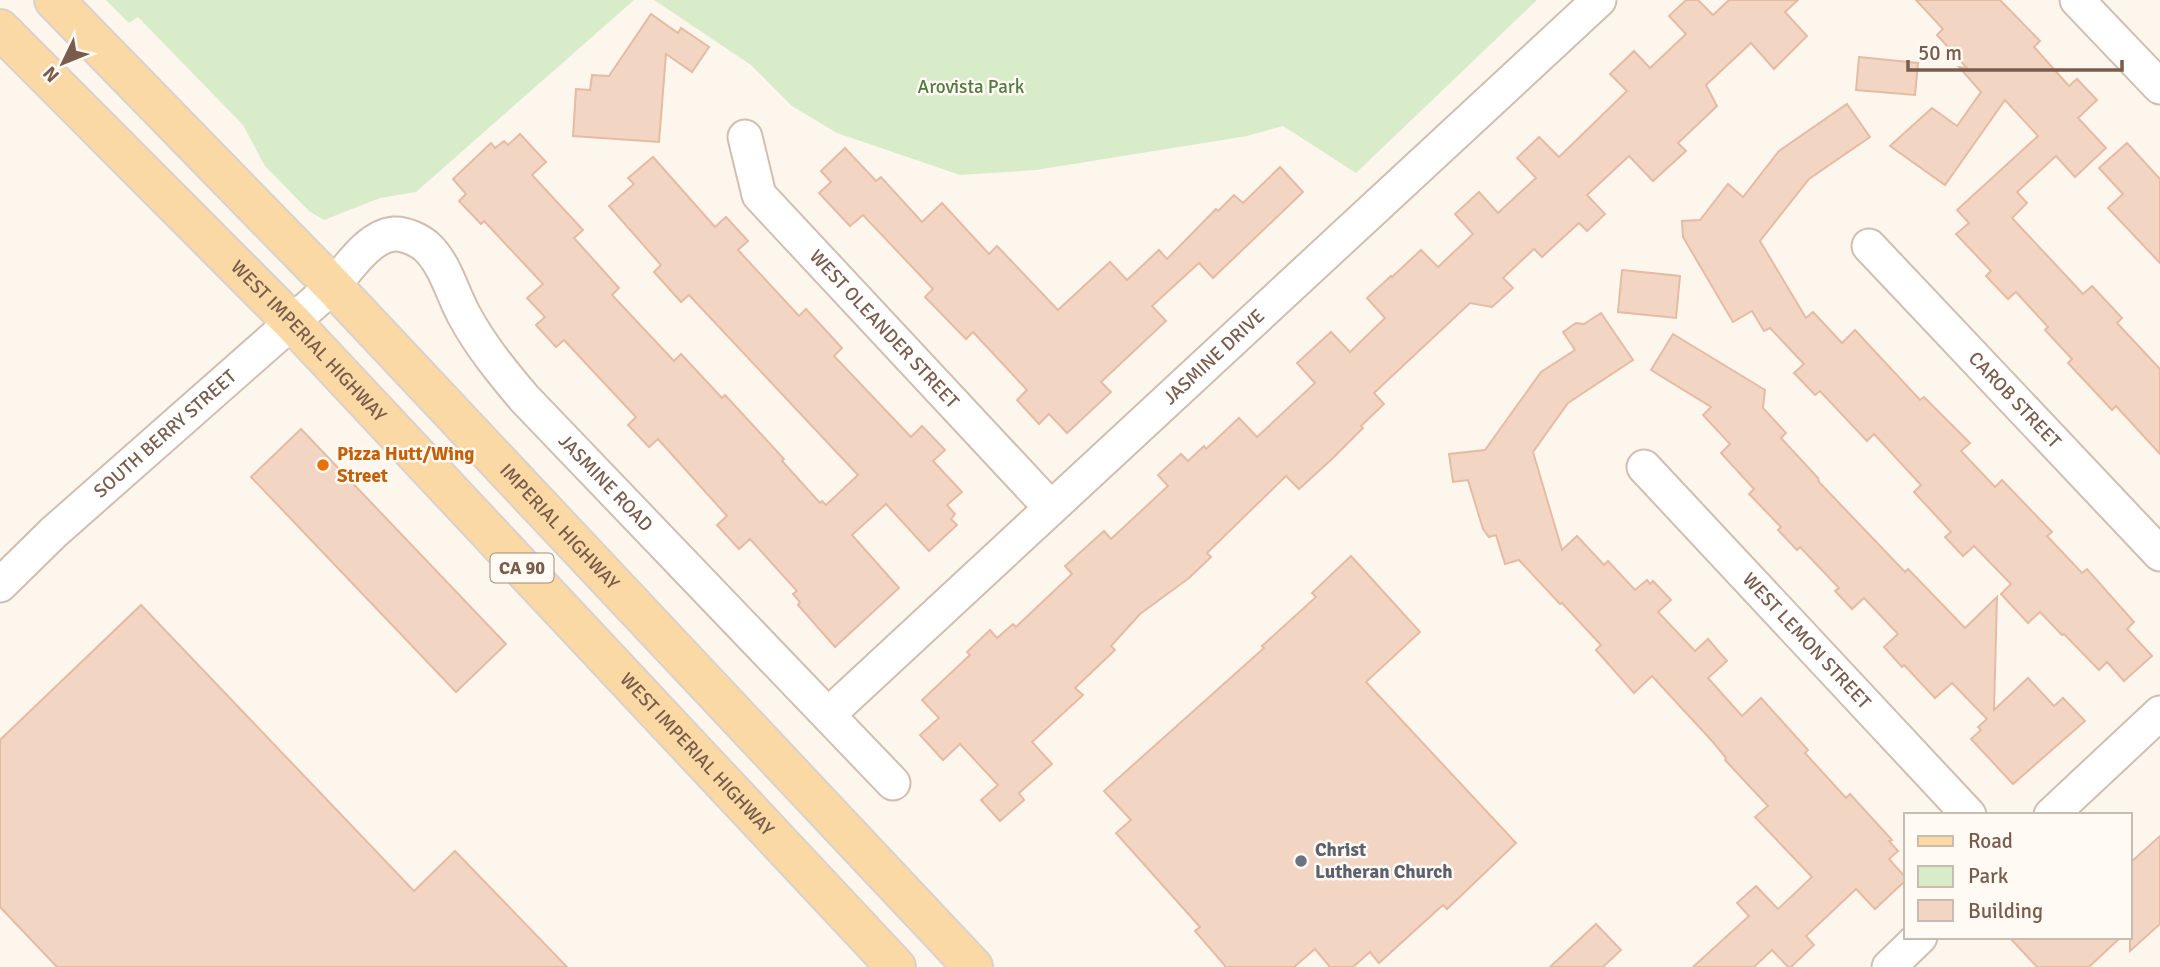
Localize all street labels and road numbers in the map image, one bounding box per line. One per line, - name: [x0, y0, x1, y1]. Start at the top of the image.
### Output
- street label: WEST OLEANDER STREET: [804, 245, 964, 414]
- street label: WEST IMPERIAL HIGHWAY: [226, 255, 392, 427]
- street label: JASMINE DRIVE: [1158, 304, 1270, 410]
- street label: CAROB STREET: [1963, 347, 2066, 454]
- street label: SOUTH BERRY STREET: [89, 364, 242, 503]
- street label: JASMINE ROAD: [553, 429, 658, 537]
- street label: IMPERIAL HIGHWAY: [494, 459, 625, 595]
- road number: CA 90: [490, 554, 554, 582]
- street label: WEST LEMON STREET: [1737, 568, 1876, 715]
- street label: WEST IMPERIAL HIGHWAY: [615, 668, 779, 841]

